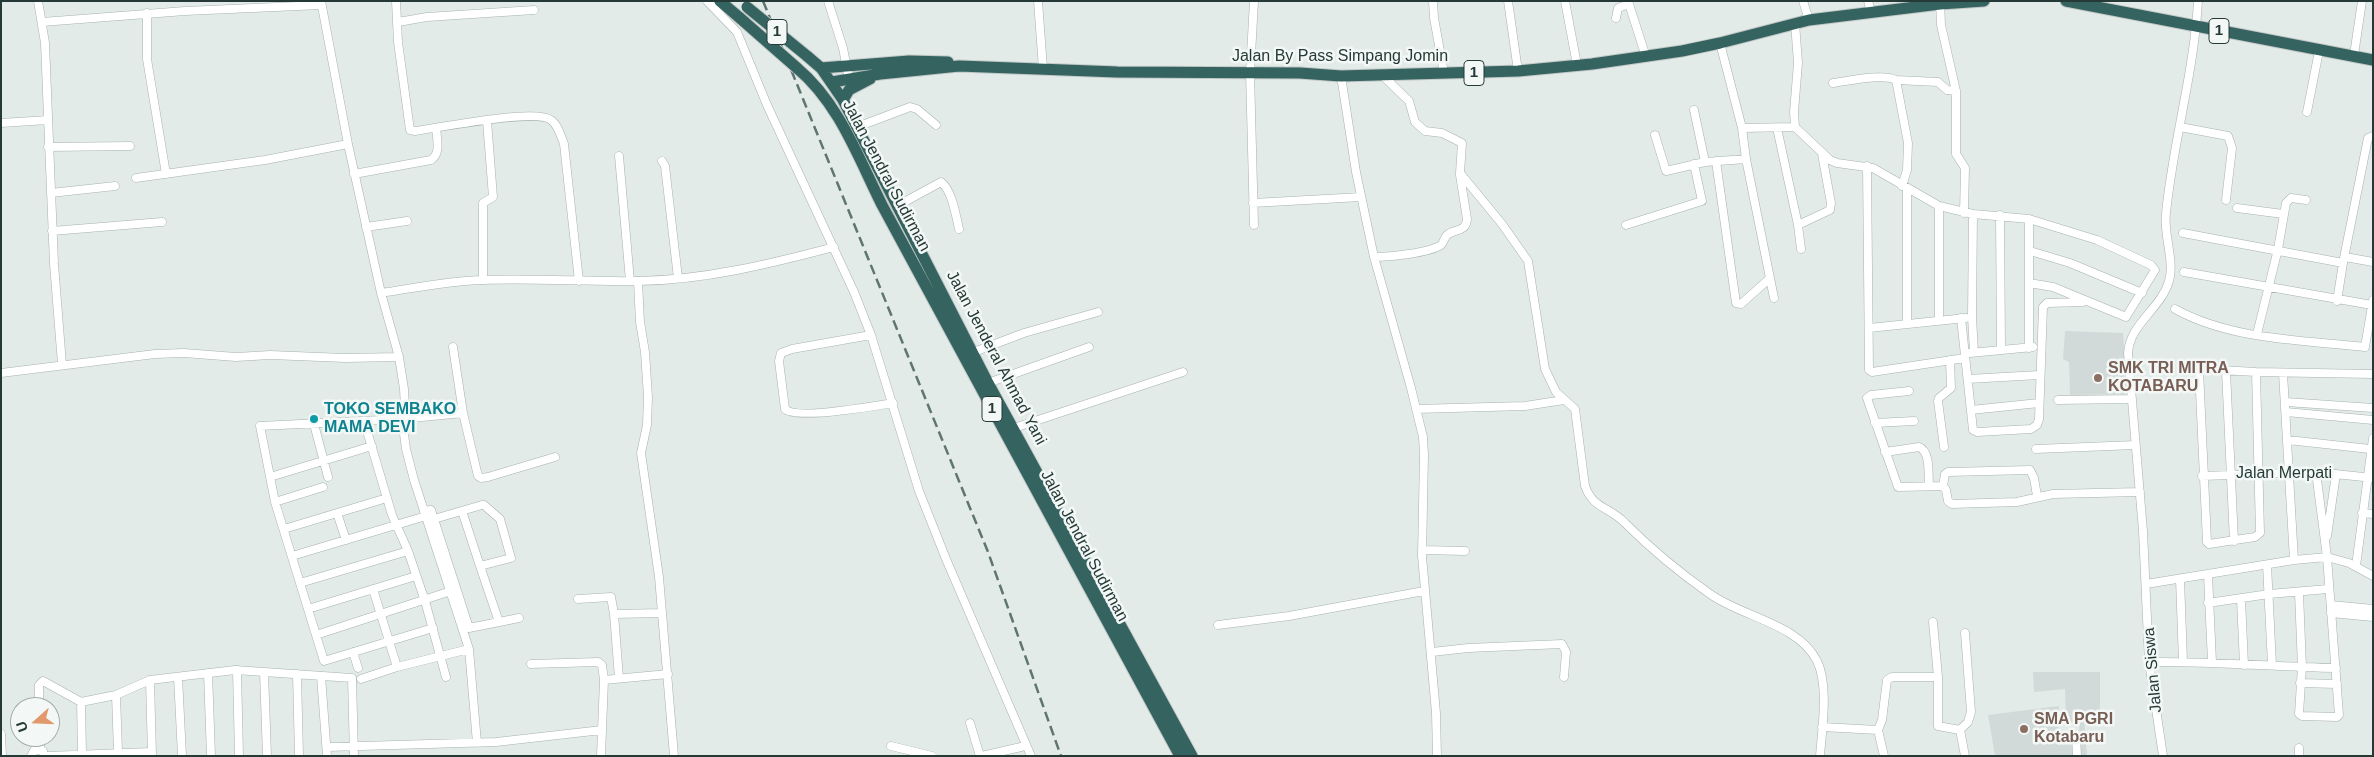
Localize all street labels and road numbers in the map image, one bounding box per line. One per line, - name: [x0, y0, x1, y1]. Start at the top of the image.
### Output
- road number: 1: [2209, 18, 2229, 44]
- road number: 1: [767, 20, 787, 44]
- street label: Jalan By Pass Simpang Jomin: [1232, 47, 1448, 67]
- road number: 1: [1464, 60, 1484, 86]
- street label: Jalan Jendral Sudirman: [838, 97, 934, 255]
- street label: Jalan Jenderal Ahmad Yani: [942, 268, 1050, 448]
- road number: 1: [982, 396, 1002, 422]
- street label: Jalan Merpati: [2236, 464, 2332, 484]
- street label: Jalan Jendral Sudirman: [1036, 467, 1132, 625]
- street label: Jalan Siswa: [2140, 627, 2166, 713]

